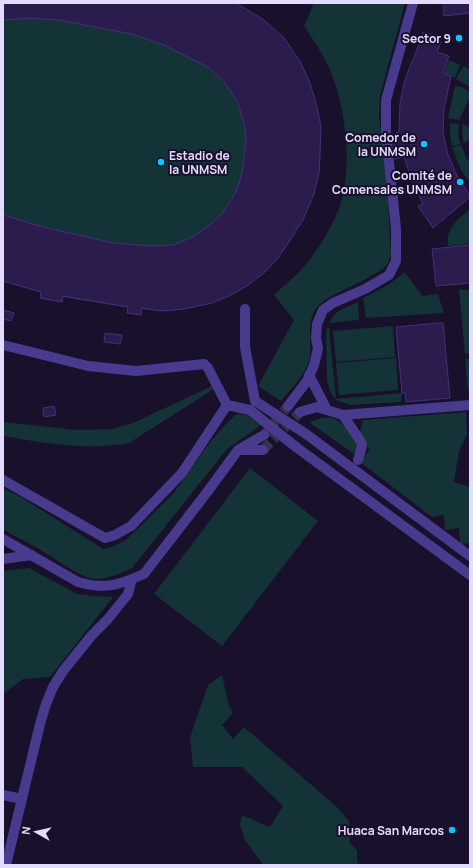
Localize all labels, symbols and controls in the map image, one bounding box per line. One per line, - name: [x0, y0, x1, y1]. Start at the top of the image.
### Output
- place label: Sector 9: [402, 30, 451, 47]
- marker: Sector 9: [454, 33, 464, 43]
- place label: Comedor de la UNMSM: [345, 129, 416, 160]
- marker: Comedor de la UNMSM: [419, 139, 429, 149]
- place label: Estadio de la UNMSM: [169, 147, 230, 178]
- marker: Estadio de la UNMSM: [156, 157, 166, 167]
- place label: Comité de Comensales UNMSM: [332, 167, 452, 198]
- marker: Comité de Comensales UNMSM: [455, 177, 465, 187]
- north arrow: [16, 812, 56, 852]
- place label: Huaca San Marcos: [338, 822, 445, 839]
- text: N: [18, 825, 34, 835]
- marker: Huaca San Marcos: [447, 825, 457, 835]

